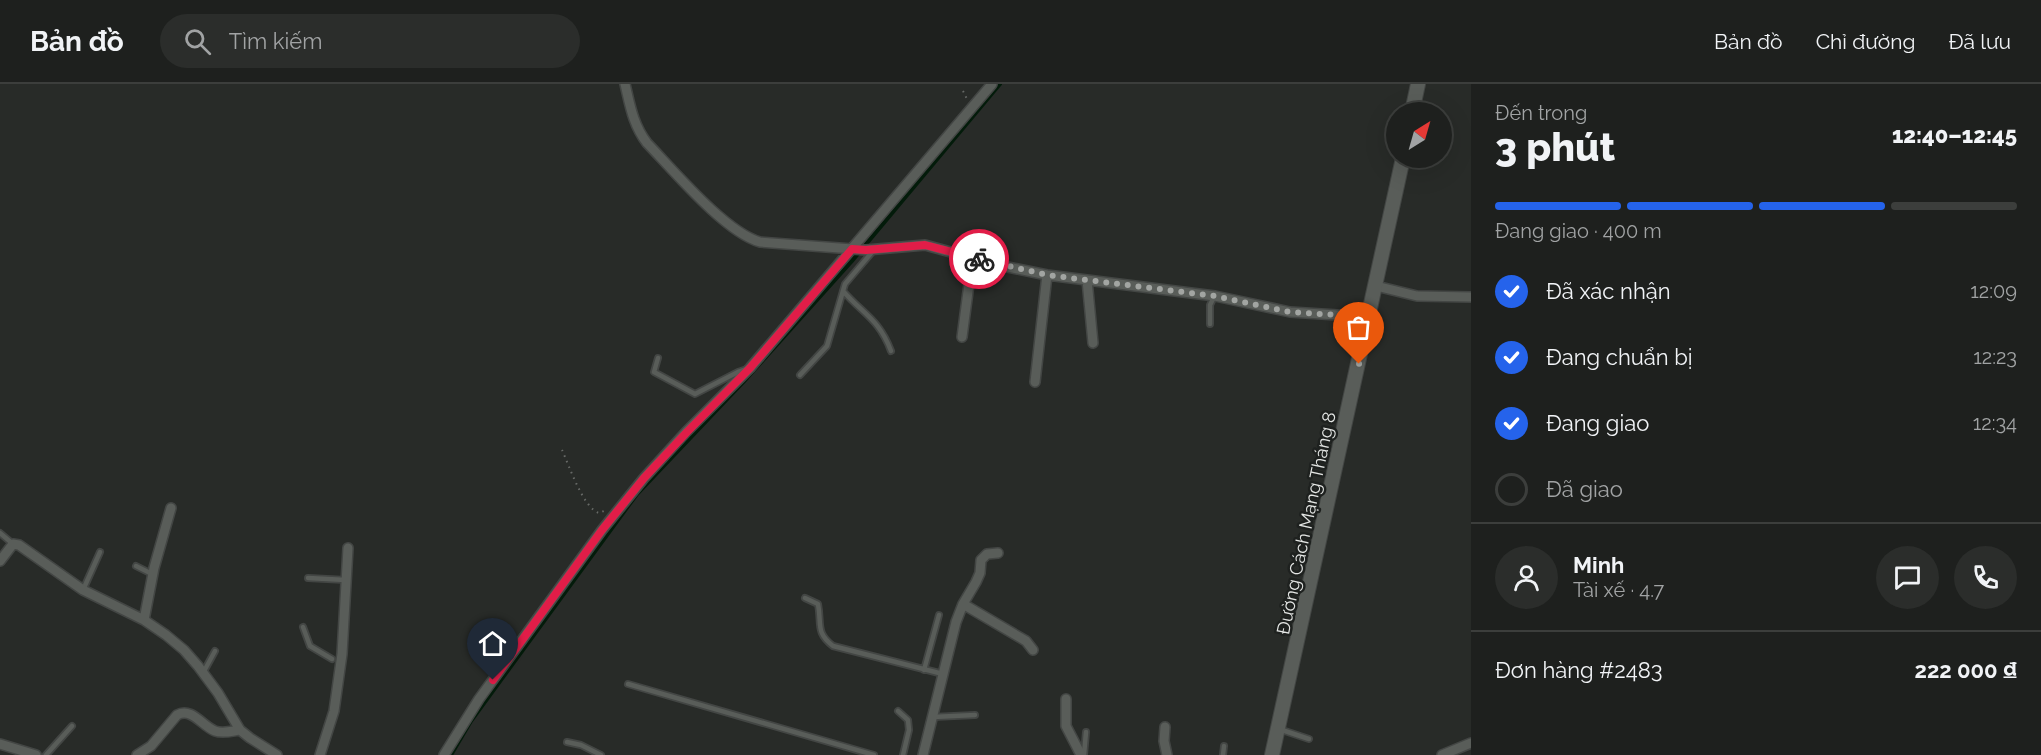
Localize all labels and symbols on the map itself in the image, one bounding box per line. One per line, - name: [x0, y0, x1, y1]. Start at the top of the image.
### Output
- north arrow: [1386, 102, 1452, 168]
- courier: [949, 229, 1009, 289]
- pin: [1333, 302, 1384, 364]
- street label: Đường Cách Mạng Tháng 8: [1272, 410, 1340, 636]
- pin: [467, 618, 518, 680]

